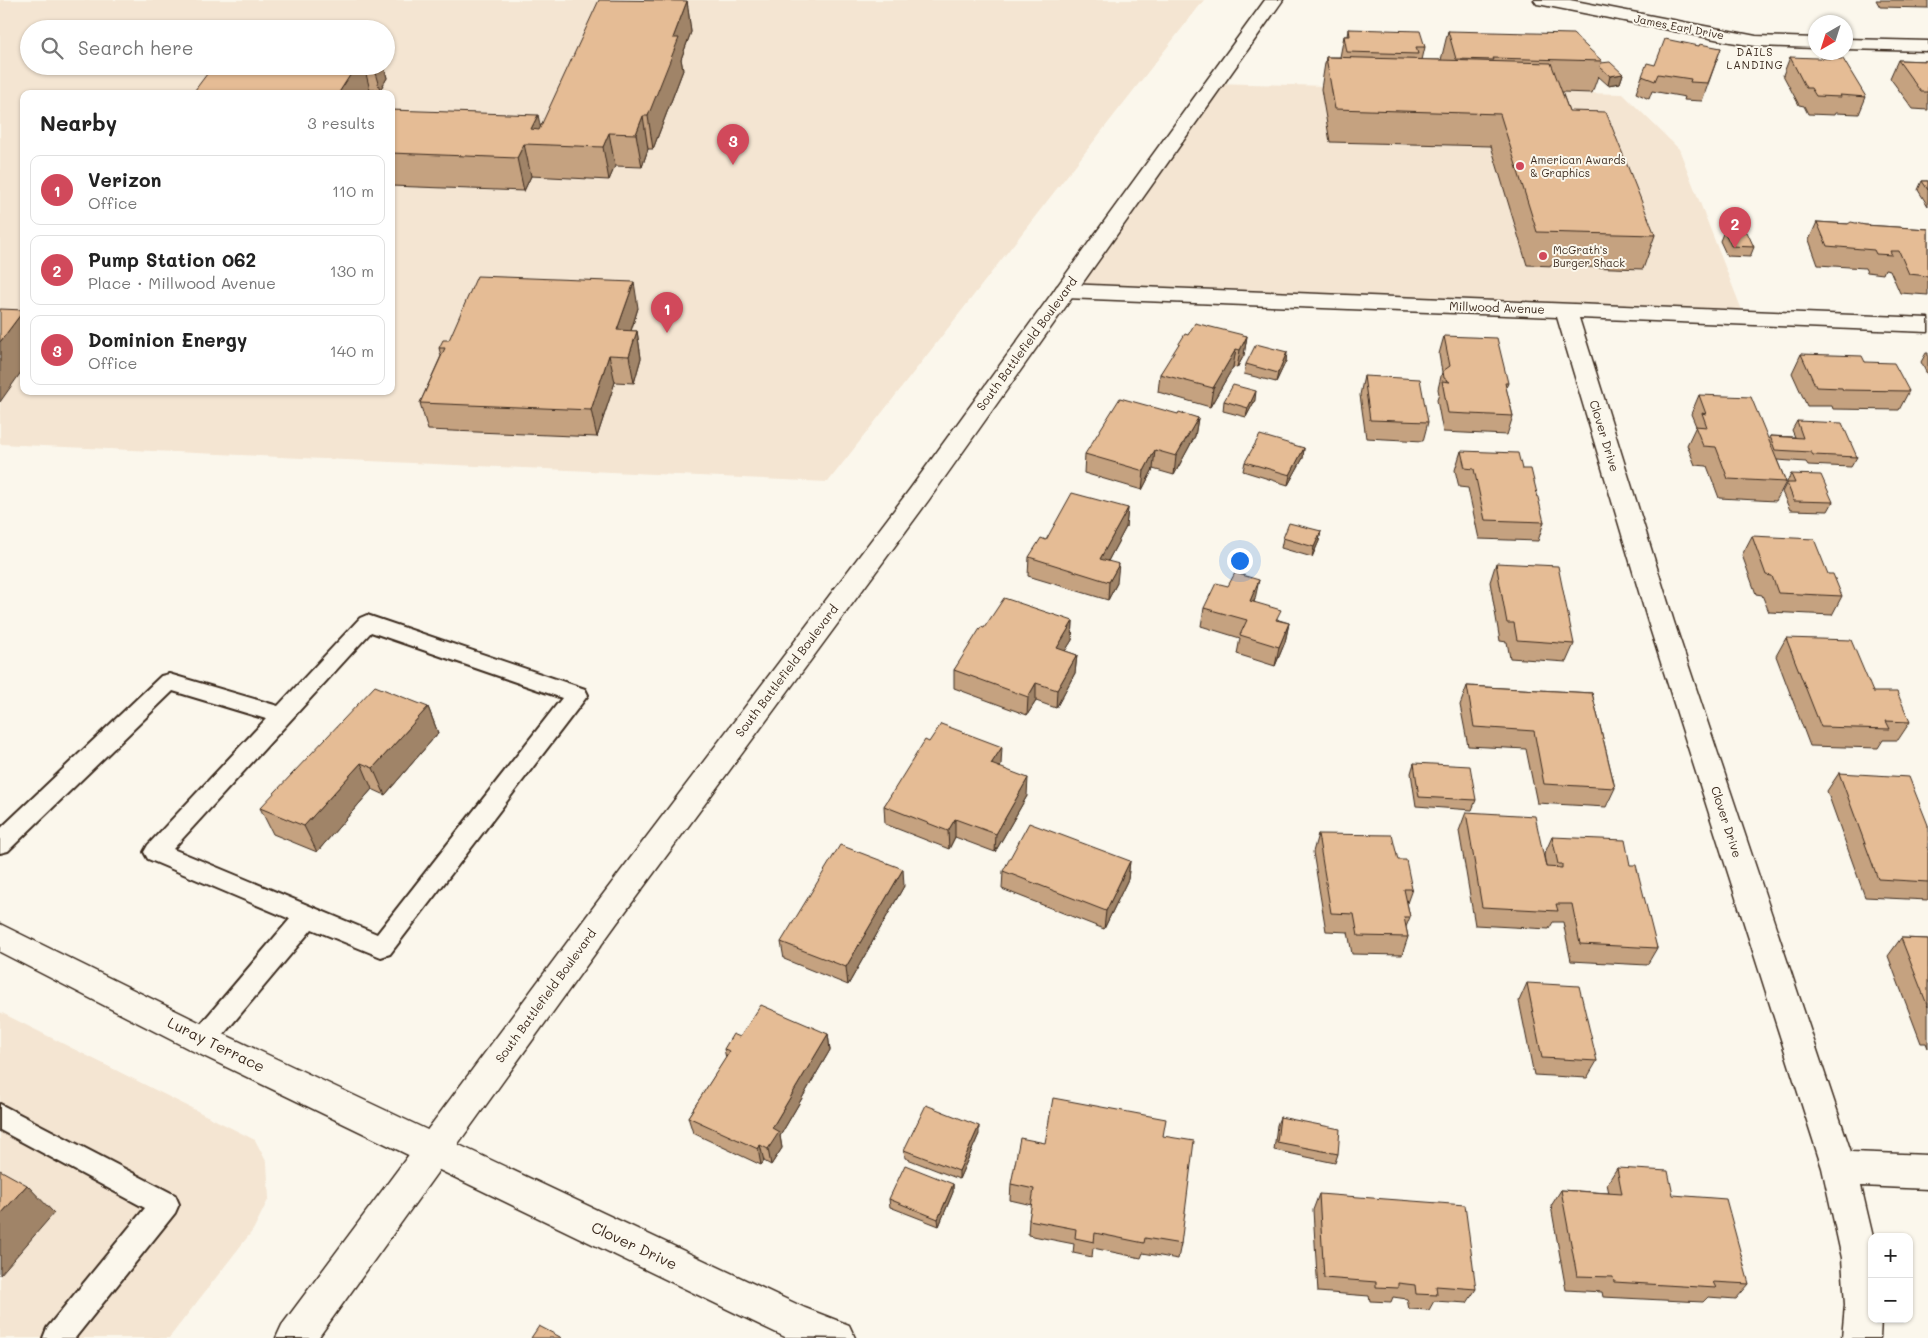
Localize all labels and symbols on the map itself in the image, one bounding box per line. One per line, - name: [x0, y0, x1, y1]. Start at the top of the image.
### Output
- street label: James Earl Drive: [1633, 10, 1726, 43]
- north arrow: [1808, 15, 1853, 60]
- district label: DAILS LANDING: [1726, 44, 1784, 72]
- pin: 3: [717, 124, 749, 165]
- place label: American Awards & Graphics: [1530, 152, 1626, 180]
- marker: American Awards & Graphics: [1514, 160, 1526, 172]
- pin: 2: [1719, 207, 1751, 248]
- place label: McGrath's Burger Shack: [1553, 242, 1625, 270]
- marker: McGrath's Burger Shack: [1537, 250, 1549, 262]
- street label: South Battlefield Boulevard: [972, 273, 1080, 413]
- pin: 1: [651, 292, 683, 333]
- street label: Millwood Avenue: [1449, 297, 1545, 317]
- street label: Clover Drive: [1586, 398, 1623, 473]
- your location: [1227, 548, 1253, 574]
- street label: South Battlefield Boulevard: [731, 601, 841, 740]
- street label: Clover Drive: [1708, 784, 1746, 859]
- street label: South Battlefield Boulevard: [491, 925, 599, 1065]
- street label: Luray Terrace: [165, 1012, 268, 1076]
- street label: Clover Drive: [588, 1216, 681, 1274]

